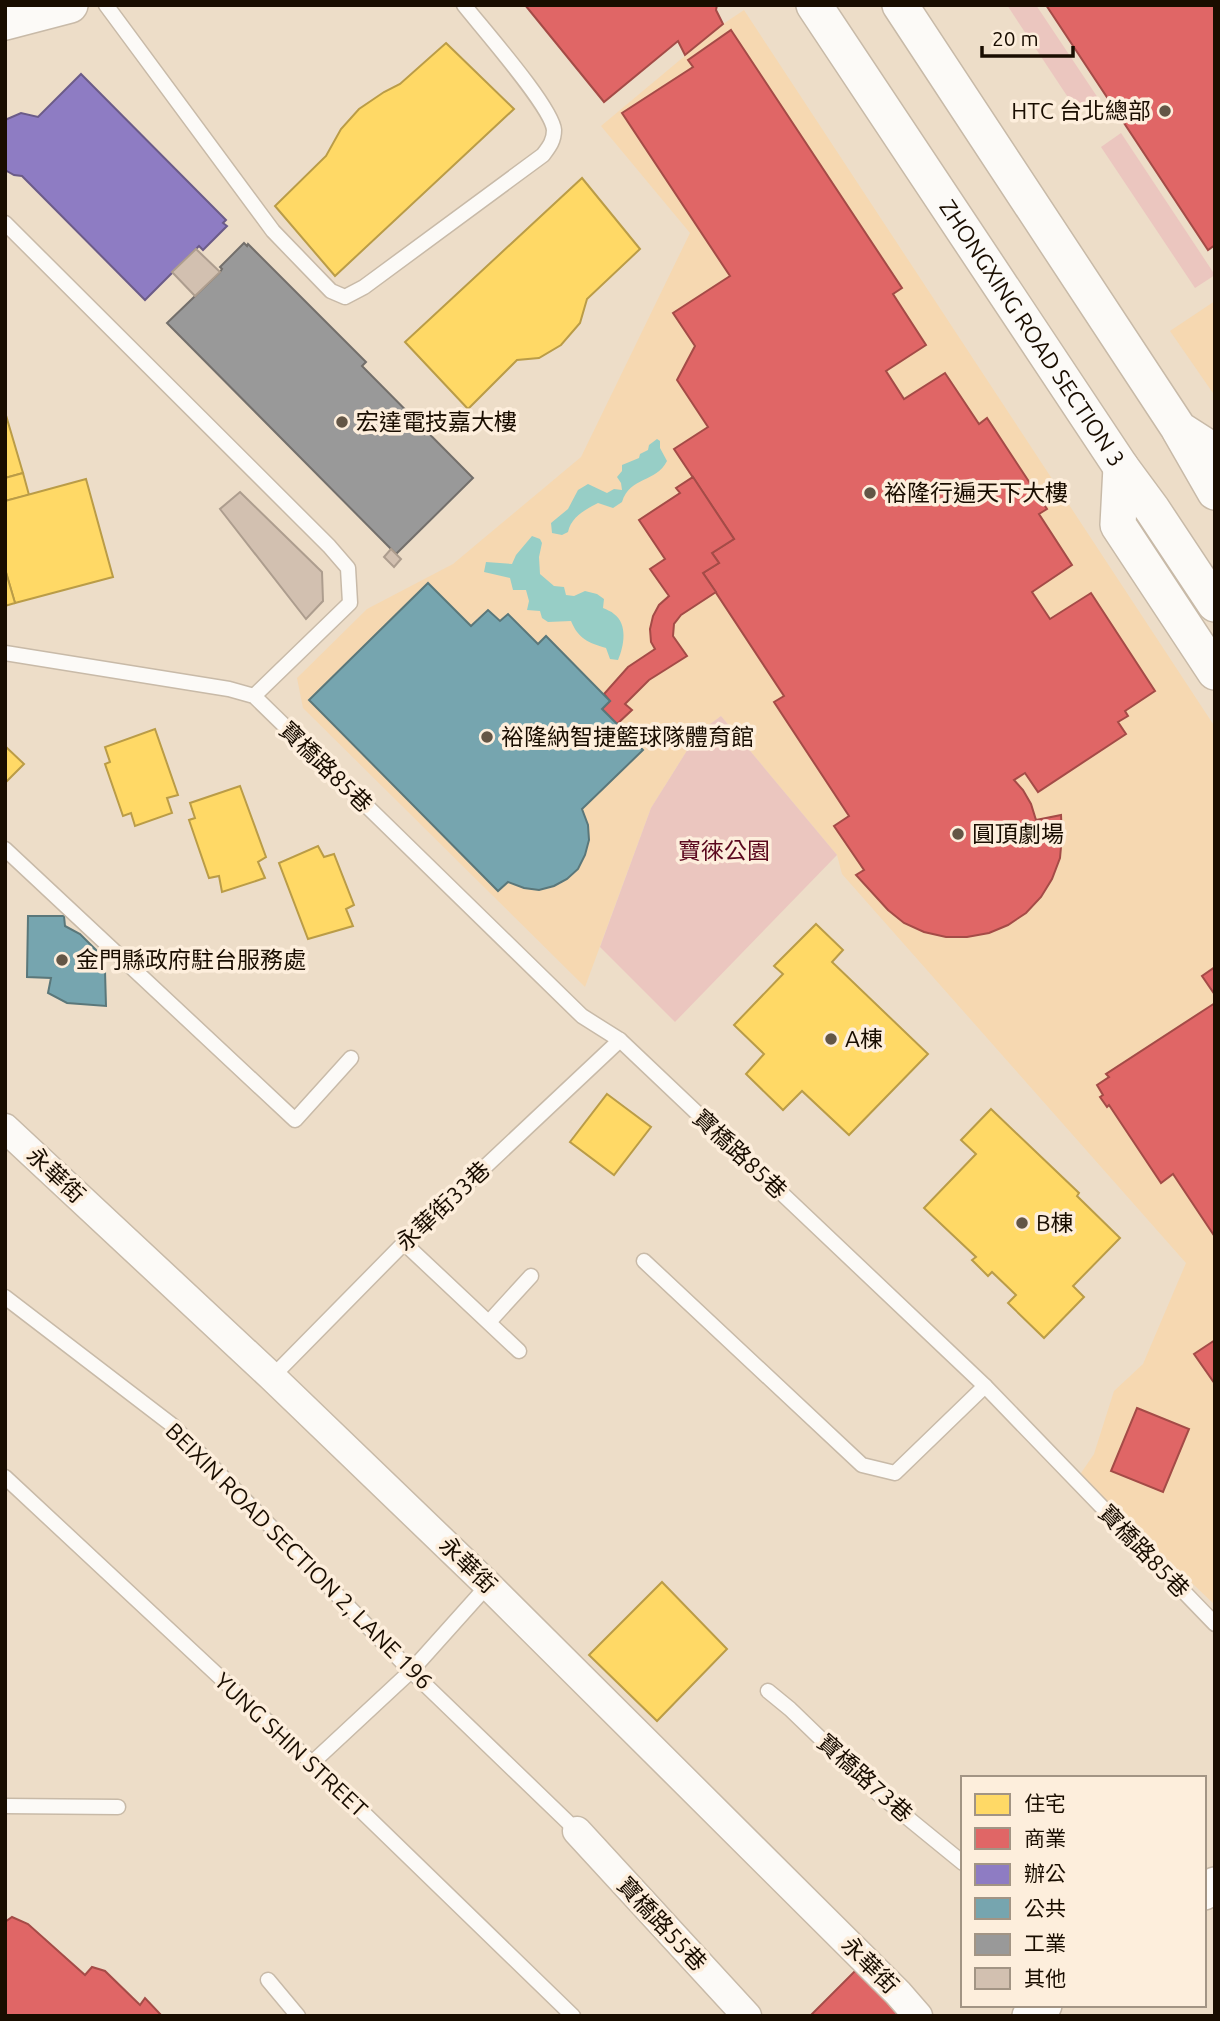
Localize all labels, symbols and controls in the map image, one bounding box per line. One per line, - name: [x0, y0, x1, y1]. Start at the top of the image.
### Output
- scale bar: [982, 14, 1073, 58]
- text: 20 m: [992, 26, 1039, 50]
- place label: HTC 台北總部: [1011, 98, 1151, 123]
- marker: HTC 台北總部: [1157, 103, 1173, 119]
- street label: ZHONGXING ROAD SECTION 3: [935, 195, 1130, 471]
- place label: 宏達電技嘉大樓: [356, 409, 517, 434]
- marker: 宏達電技嘉大樓: [334, 414, 350, 430]
- place label: 裕隆行遍天下大樓: [884, 480, 1068, 505]
- marker: 裕隆行遍天下大樓: [862, 485, 878, 501]
- street label: 寶橋路85巷: [275, 717, 377, 817]
- place label: 裕隆納智捷籃球隊體育館: [501, 724, 754, 749]
- marker: 裕隆納智捷籃球隊體育館: [479, 729, 495, 745]
- place label: 圓頂劇場: [972, 821, 1064, 846]
- marker: 圓頂劇場: [950, 826, 966, 842]
- park label: 寶徠公園: [678, 838, 770, 863]
- place label: 金門縣政府駐台服務處: [76, 947, 306, 972]
- marker: 金門縣政府駐台服務處: [54, 952, 70, 968]
- place label: A棟: [845, 1026, 883, 1051]
- marker: A棟: [823, 1031, 839, 1047]
- street label: 寶橋路85巷: [689, 1104, 792, 1203]
- street label: 永華街: [23, 1142, 90, 1207]
- street label: 永華街33巷: [391, 1156, 494, 1255]
- place label: B棟: [1036, 1210, 1074, 1235]
- marker: B棟: [1014, 1215, 1030, 1231]
- street label: BEIXIN ROAD SECTION 2, LANE 196: [161, 1418, 437, 1694]
- street label: 寶橋路85巷: [1094, 1500, 1194, 1602]
- street label: 永華街: [435, 1532, 502, 1598]
- street label: YUNG SHIN STREET: [210, 1668, 373, 1822]
- street label: 寶橋路73巷: [813, 1729, 918, 1826]
- legend: [961, 1776, 1206, 2007]
- text: 住宅: [1024, 1791, 1066, 1815]
- text: 商業: [1024, 1826, 1066, 1850]
- text: 辦公: [1024, 1861, 1066, 1885]
- street label: 寶橋路55巷: [613, 1872, 712, 1975]
- text: 公共: [1024, 1896, 1066, 1920]
- street label: 永華街: [837, 1931, 904, 1998]
- text: 工業: [1024, 1931, 1066, 1955]
- text: 其他: [1024, 1966, 1066, 1990]

